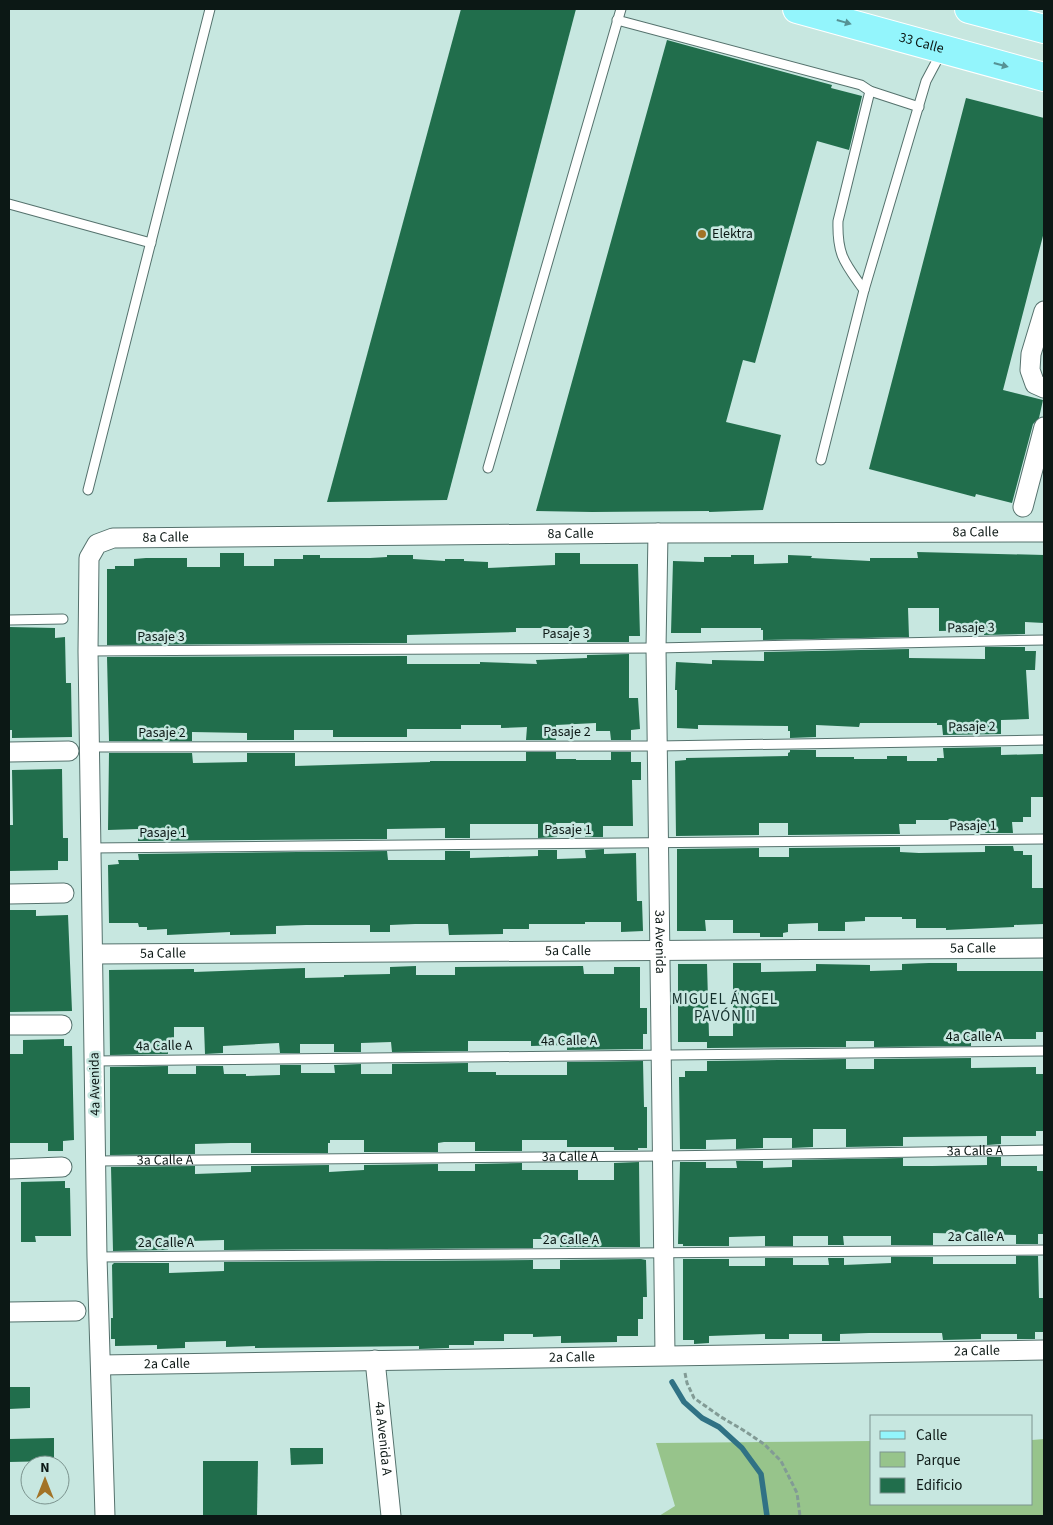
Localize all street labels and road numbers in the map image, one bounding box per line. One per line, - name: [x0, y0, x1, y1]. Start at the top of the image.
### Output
- street label: 33 Calle: [897, 28, 946, 59]
- street label: 8a Calle: [953, 522, 999, 542]
- street label: 8a Calle: [547, 524, 594, 544]
- street label: 8a Calle: [142, 527, 189, 548]
- street label: Pasaje 3: [947, 618, 995, 638]
- street label: Pasaje 3: [542, 624, 590, 644]
- street label: Pasaje 3: [137, 627, 185, 647]
- street label: Pasaje 2: [948, 717, 996, 737]
- street label: Pasaje 2: [543, 722, 591, 742]
- street label: Pasaje 2: [138, 723, 186, 743]
- street label: Pasaje 1: [949, 816, 997, 836]
- street label: Pasaje 1: [544, 820, 592, 840]
- street label: Pasaje 1: [139, 823, 187, 843]
- street label: 3a Avenida: [649, 910, 670, 974]
- street label: 5a Calle: [950, 938, 996, 959]
- street label: 5a Calle: [545, 941, 591, 961]
- street label: 5a Calle: [140, 943, 186, 964]
- street label: 4a Calle A: [946, 1027, 1003, 1047]
- street label: 4a Calle A: [541, 1031, 598, 1051]
- street label: 4a Calle A: [136, 1036, 193, 1056]
- street label: 4a Avenida: [84, 1052, 106, 1116]
- street label: 3a Calle A: [947, 1141, 1004, 1162]
- street label: 3a Calle A: [542, 1147, 599, 1167]
- street label: 3a Calle A: [137, 1150, 194, 1171]
- street label: 2a Calle A: [948, 1227, 1005, 1247]
- street label: 2a Calle A: [543, 1230, 600, 1250]
- street label: 2a Calle A: [138, 1233, 195, 1253]
- street label: 2a Calle: [954, 1341, 1000, 1361]
- street label: 2a Calle: [549, 1347, 595, 1368]
- street label: 2a Calle: [144, 1354, 190, 1374]
- street label: 4a Avenida A: [369, 1401, 397, 1477]

